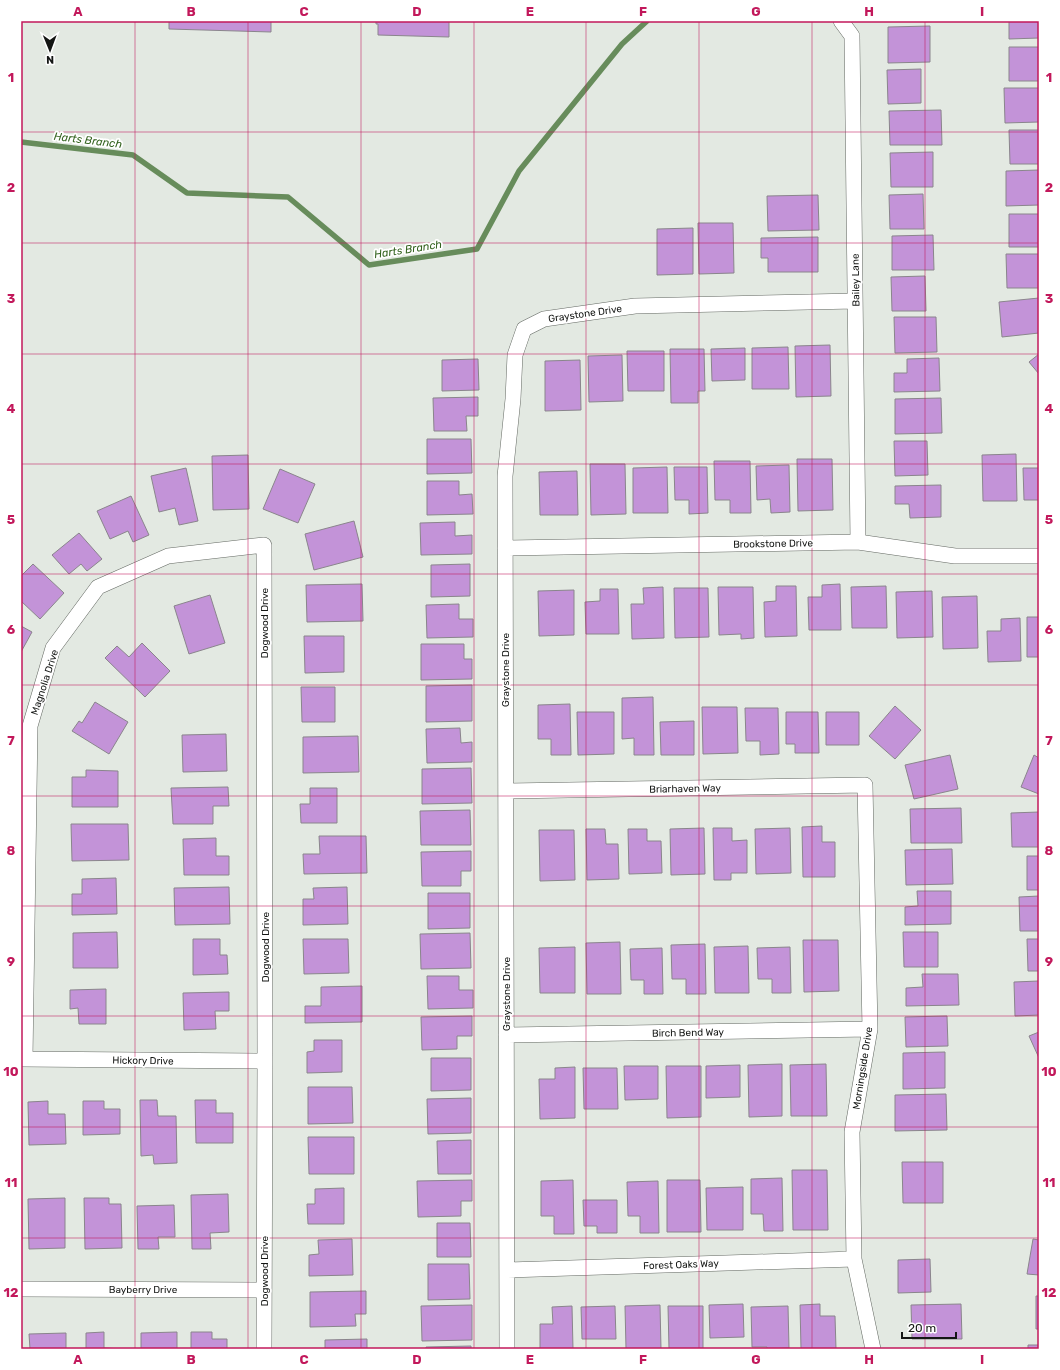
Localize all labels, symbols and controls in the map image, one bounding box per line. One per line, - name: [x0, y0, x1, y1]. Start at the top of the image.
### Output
- text: A: [73, 4, 83, 19]
- text: B: [186, 4, 196, 19]
- text: C: [299, 4, 309, 19]
- text: D: [412, 4, 422, 19]
- text: E: [526, 4, 534, 19]
- text: F: [639, 4, 647, 19]
- text: G: [751, 4, 761, 19]
- text: H: [864, 4, 874, 19]
- text: I: [980, 4, 984, 19]
- north arrow: [30, 30, 70, 70]
- text: N: [46, 53, 54, 66]
- text: 1: [8, 70, 14, 85]
- text: 1: [1046, 70, 1052, 85]
- water label: Harts Branch: [53, 130, 123, 151]
- text: 2: [7, 180, 15, 195]
- text: 2: [1045, 180, 1053, 195]
- water label: Harts Branch: [373, 238, 443, 261]
- street label: Bailey Lane: [850, 253, 862, 307]
- text: 3: [7, 291, 16, 306]
- text: 3: [1045, 291, 1054, 306]
- street label: Graystone Drive: [548, 303, 623, 325]
- text: 4: [7, 401, 16, 416]
- text: 4: [1045, 401, 1054, 416]
- text: 5: [7, 512, 15, 527]
- text: 5: [1045, 512, 1053, 527]
- street label: Brookstone Drive: [733, 537, 813, 551]
- street label: Dogwood Drive: [259, 587, 271, 658]
- text: 6: [7, 622, 16, 637]
- text: 6: [1045, 622, 1054, 637]
- street label: Graystone Drive: [500, 632, 512, 707]
- street label: Magnolia Drive: [29, 648, 61, 717]
- text: 7: [7, 733, 15, 748]
- text: 7: [1045, 733, 1053, 748]
- street label: Briarhaven Way: [649, 782, 721, 796]
- text: 8: [7, 843, 16, 858]
- text: 8: [1045, 843, 1054, 858]
- street label: Dogwood Drive: [260, 911, 272, 982]
- text: 9: [7, 954, 15, 969]
- text: 9: [1045, 954, 1053, 969]
- street label: Graystone Drive: [501, 956, 513, 1031]
- street label: Birch Bend Way: [652, 1026, 725, 1040]
- street label: Morningside Drive: [851, 1026, 876, 1110]
- street label: Hickory Drive: [112, 1054, 174, 1068]
- text: 10: [3, 1064, 19, 1079]
- text: 10: [1041, 1064, 1057, 1079]
- text: 11: [5, 1175, 17, 1190]
- text: 11: [1043, 1175, 1055, 1190]
- street label: Dogwood Drive: [259, 1235, 271, 1306]
- street label: Forest Oaks Way: [643, 1258, 720, 1272]
- street label: Bayberry Drive: [109, 1284, 178, 1296]
- text: 12: [4, 1285, 18, 1300]
- text: 12: [1042, 1285, 1056, 1300]
- scale bar: [902, 1314, 956, 1340]
- text: 20 m: [908, 1321, 936, 1335]
- text: A: [73, 1352, 83, 1367]
- text: B: [186, 1352, 196, 1367]
- text: C: [299, 1352, 309, 1367]
- text: D: [412, 1352, 422, 1367]
- text: E: [526, 1352, 534, 1367]
- text: F: [639, 1352, 647, 1367]
- text: G: [751, 1352, 761, 1367]
- text: H: [864, 1352, 874, 1367]
- text: I: [980, 1352, 984, 1367]

